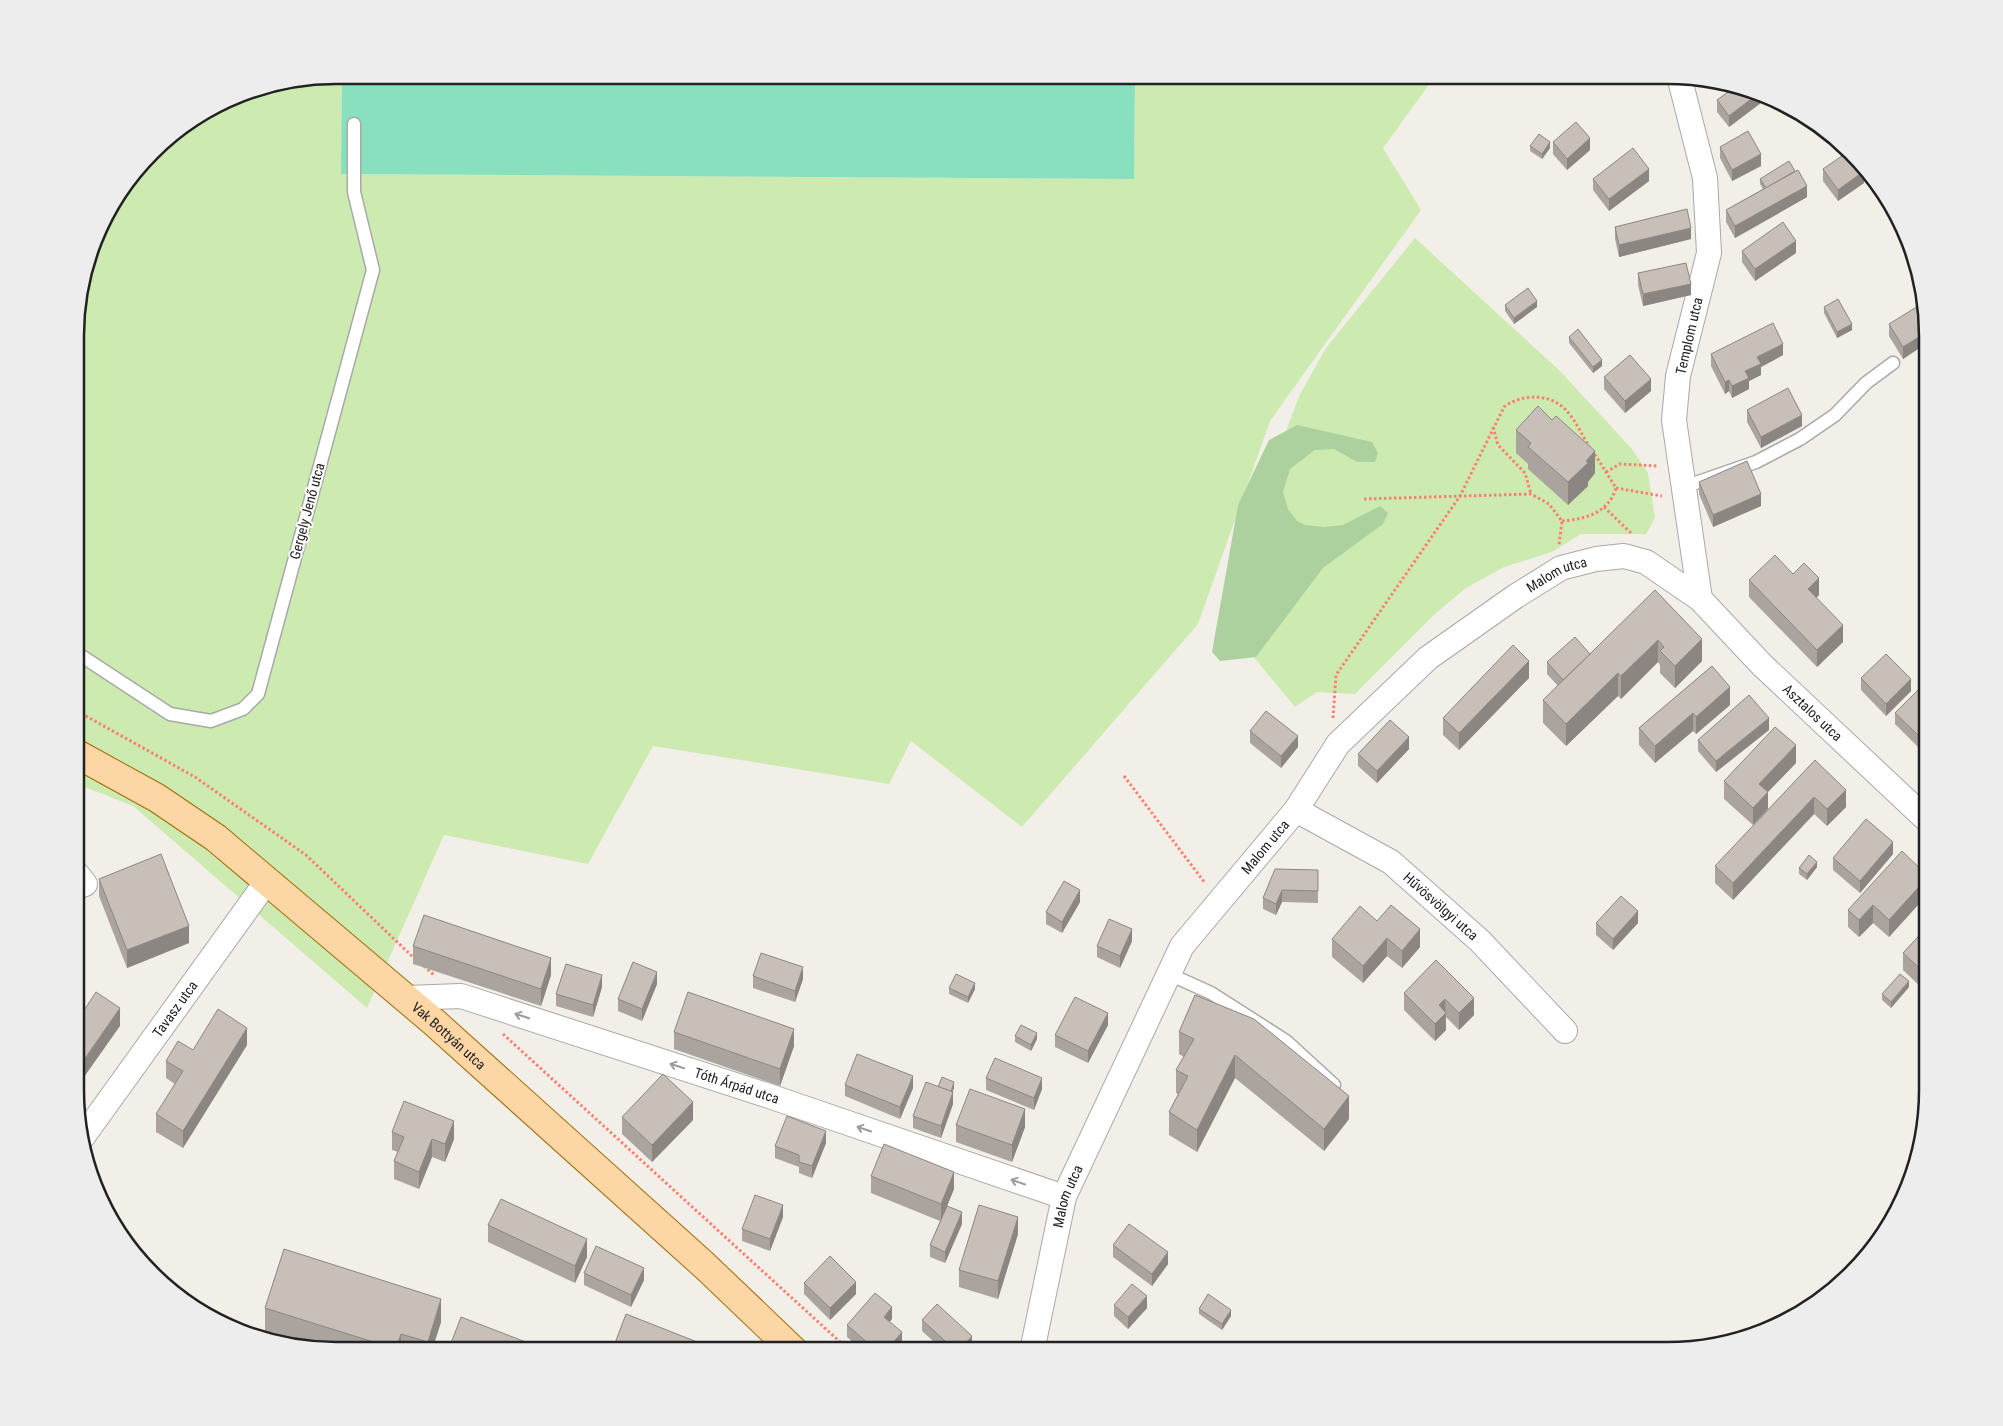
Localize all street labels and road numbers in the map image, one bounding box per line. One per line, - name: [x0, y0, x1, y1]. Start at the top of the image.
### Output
- street label: Templom utca: [1672, 296, 1706, 376]
- street label: Gergely Jenő utca: [286, 461, 328, 561]
- street label: Malom utca: [1524, 554, 1588, 595]
- street label: Asztalos utca: [1780, 681, 1846, 744]
- street label: Malom utca: [1238, 817, 1292, 877]
- street label: Hűvösvölgyi utca: [1400, 869, 1481, 944]
- street label: Tavasz utca: [149, 978, 201, 1040]
- street label: Vak Bottyán utca: [408, 999, 489, 1073]
- street label: Tóth Árpád utca: [692, 1064, 781, 1107]
- street label: Malom utca: [1050, 1162, 1086, 1229]

